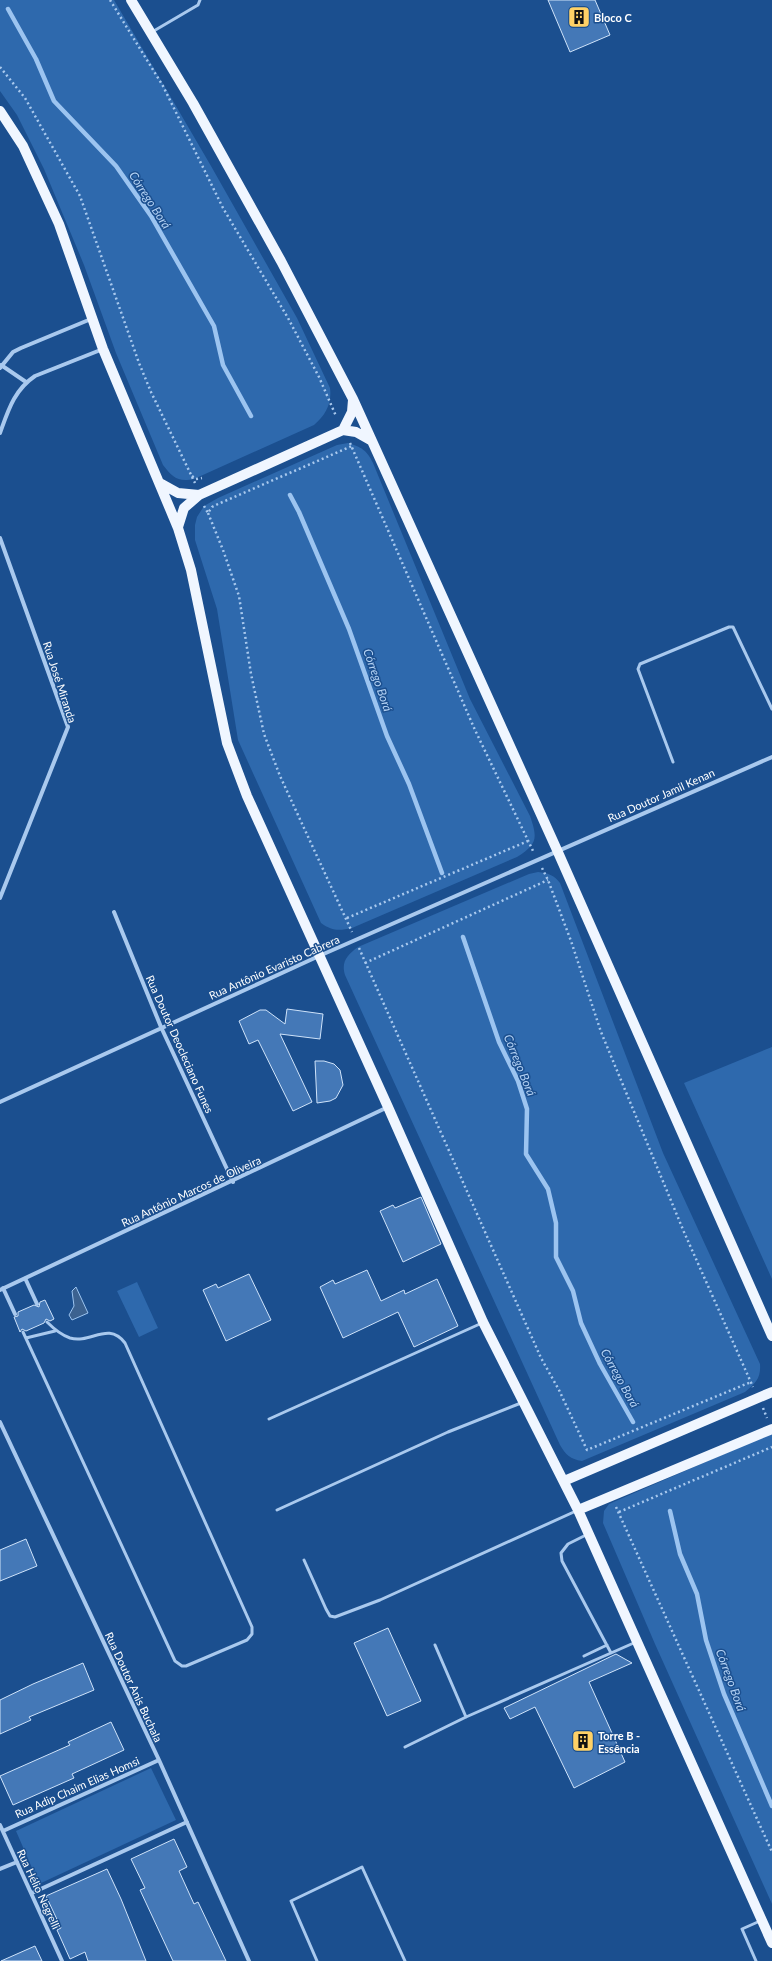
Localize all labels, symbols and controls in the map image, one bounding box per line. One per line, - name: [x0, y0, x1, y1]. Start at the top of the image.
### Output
- building icon: Bloco C: [566, 4, 592, 30]
- place label: Bloco C: [594, 11, 632, 24]
- water label: Córrego Borá: [126, 169, 175, 232]
- street label: Rua José Miranda: [41, 640, 79, 724]
- water label: Córrego Borá: [360, 647, 396, 714]
- street label: Rua Doutor Jamil Kenan: [606, 766, 716, 824]
- street label: Rua Antônio Evaristo Cabrera: [207, 932, 341, 1002]
- street label: Rua Doutor Deocleciano Funes: [144, 973, 216, 1115]
- water label: Córrego Borá: [501, 1032, 539, 1099]
- street label: Rua Antônio Marcos de Oliveira: [119, 1153, 263, 1229]
- water label: Córrego Borá: [598, 1346, 643, 1411]
- street label: Rua Doutor Anis Buchala: [103, 1630, 165, 1744]
- water label: Córrego Borá: [713, 1647, 750, 1714]
- building icon: Torre B - Essência: [570, 1728, 596, 1754]
- place label: Torre B - Essência: [598, 1729, 640, 1755]
- street label: Rua Adip Chaim Elias Homsi: [13, 1754, 142, 1820]
- street label: Rua Hélio Negrelli: [15, 1847, 63, 1931]

